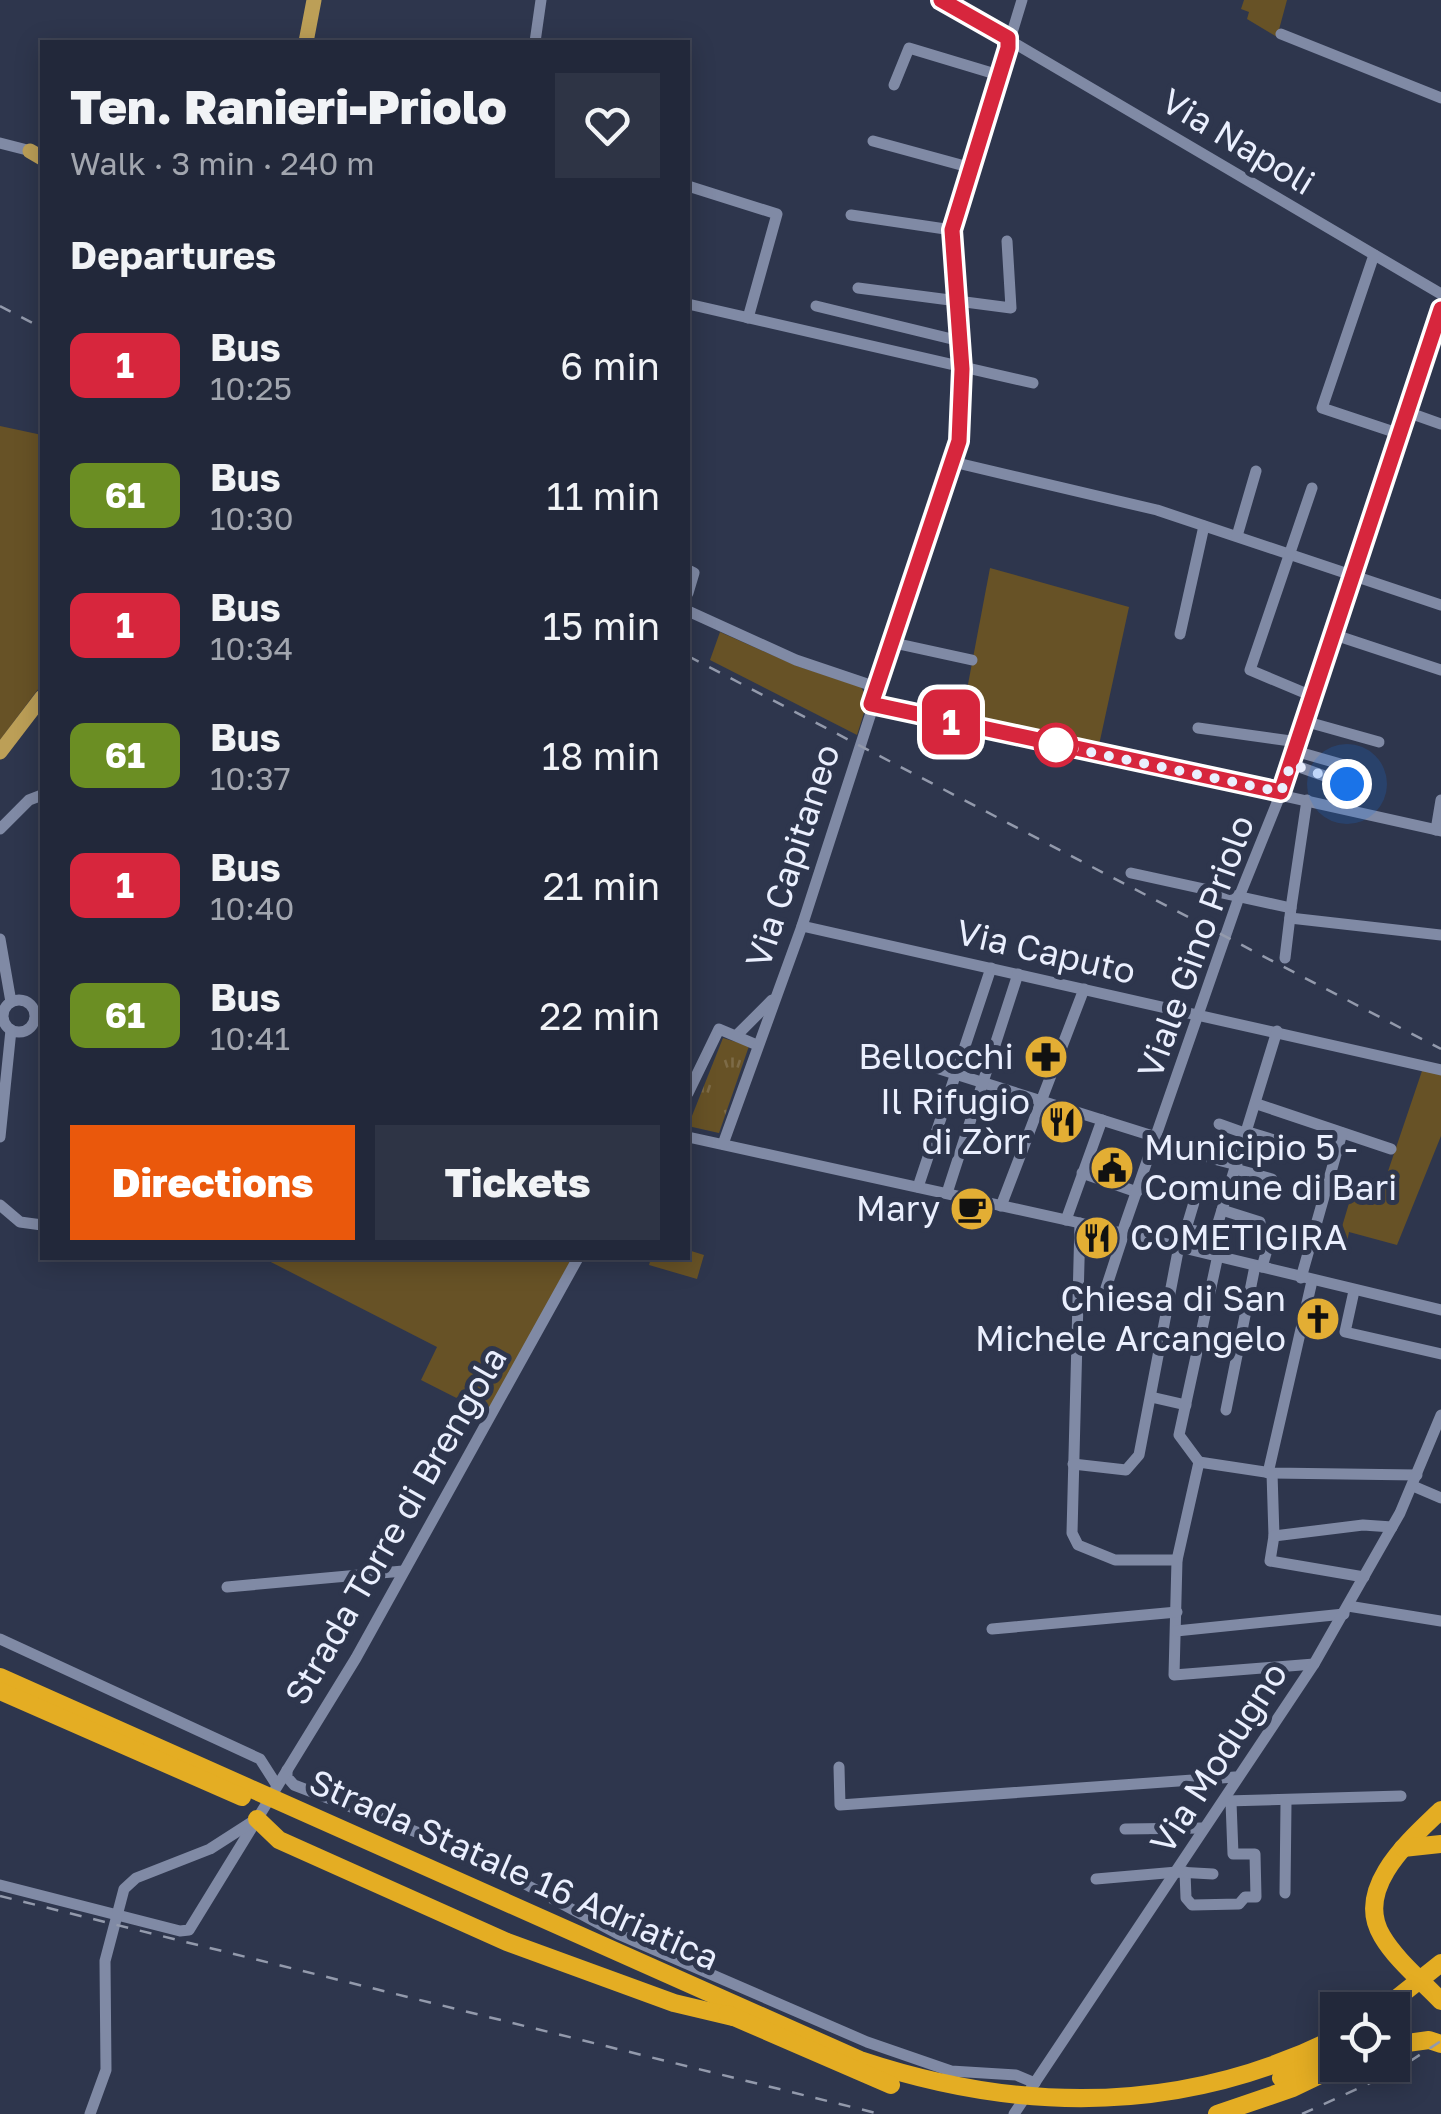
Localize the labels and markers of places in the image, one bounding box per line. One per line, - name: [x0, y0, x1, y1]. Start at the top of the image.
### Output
- unlabelled marker: [1035, 724, 1077, 766]
- pharmacy icon: Bellocchi: [1023, 1034, 1069, 1080]
- place label: Bellocchi: [858, 1035, 1014, 1077]
- place label: Il Rifugio di Zòrr: [880, 1080, 1030, 1162]
- restaurant icon: Il Rifugio di Zòrr: [1039, 1099, 1085, 1145]
- place label: Municipio 5 - Comune di Bari: [1144, 1126, 1397, 1208]
- public building icon: Municipio 5 - Comune di Bari: [1089, 1145, 1135, 1191]
- cafe icon: Mary: [949, 1186, 995, 1232]
- place label: Mary: [856, 1187, 940, 1229]
- restaurant icon: COMETIGIRA: [1074, 1215, 1120, 1261]
- place label: COMETIGIRA: [1130, 1216, 1347, 1258]
- place label: Chiesa di San Michele Arcangelo: [975, 1277, 1286, 1359]
- church icon: Chiesa di San Michele Arcangelo: [1295, 1296, 1341, 1342]

